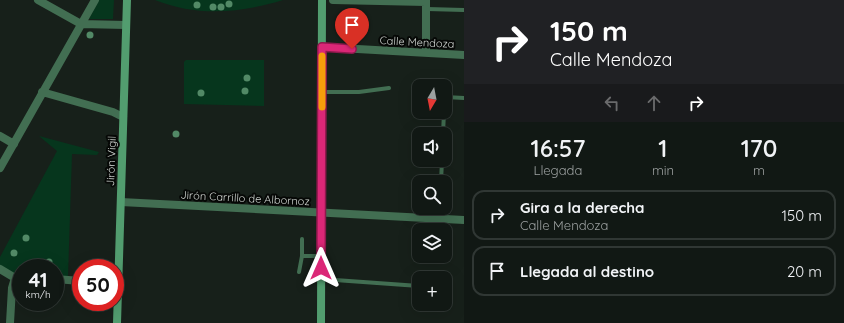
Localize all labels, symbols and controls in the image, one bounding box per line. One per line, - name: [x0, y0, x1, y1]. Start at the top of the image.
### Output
- pin: [335, 8, 369, 49]
- text: 150 m: [550, 13, 628, 48]
- icon: arrive: [341, 14, 363, 36]
- icon: right: [484, 16, 536, 68]
- street label: Calle Mendoza: [379, 33, 455, 51]
- text: Calle Mendoza: [550, 48, 672, 71]
- north arrow: [412, 79, 452, 119]
- map controls: [412, 79, 452, 311]
- icon: left: [601, 92, 623, 114]
- icon: ahead: [643, 92, 665, 114]
- icon: right: [685, 92, 707, 114]
- button: sound: [412, 127, 452, 167]
- text: 16:57: [531, 133, 585, 163]
- text: 1: [658, 133, 668, 163]
- text: 170: [741, 133, 777, 163]
- street label: Jirón Vigil: [103, 136, 119, 186]
- text: Llegada: [534, 162, 582, 178]
- text: min: [652, 162, 674, 178]
- text: m: [753, 162, 765, 178]
- button: search: [412, 175, 452, 215]
- street label: Jirón Carrillo de Albornoz: [180, 188, 310, 208]
- text: Gira a la derecha: [520, 198, 645, 217]
- icon: right: [486, 204, 508, 226]
- text: 150 m: [782, 206, 822, 225]
- text: Calle Mendoza: [520, 217, 608, 233]
- button: layers: [412, 223, 452, 263]
- position arrow: [300, 247, 342, 289]
- speed limit sign: 50: [72, 259, 124, 311]
- icon: arrive: [486, 260, 508, 282]
- text: Llegada al destino: [520, 262, 654, 281]
- text: 20 m: [787, 262, 822, 281]
- text: 41: [29, 267, 47, 292]
- button: +: [412, 271, 452, 311]
- text: km/h: [25, 288, 51, 301]

